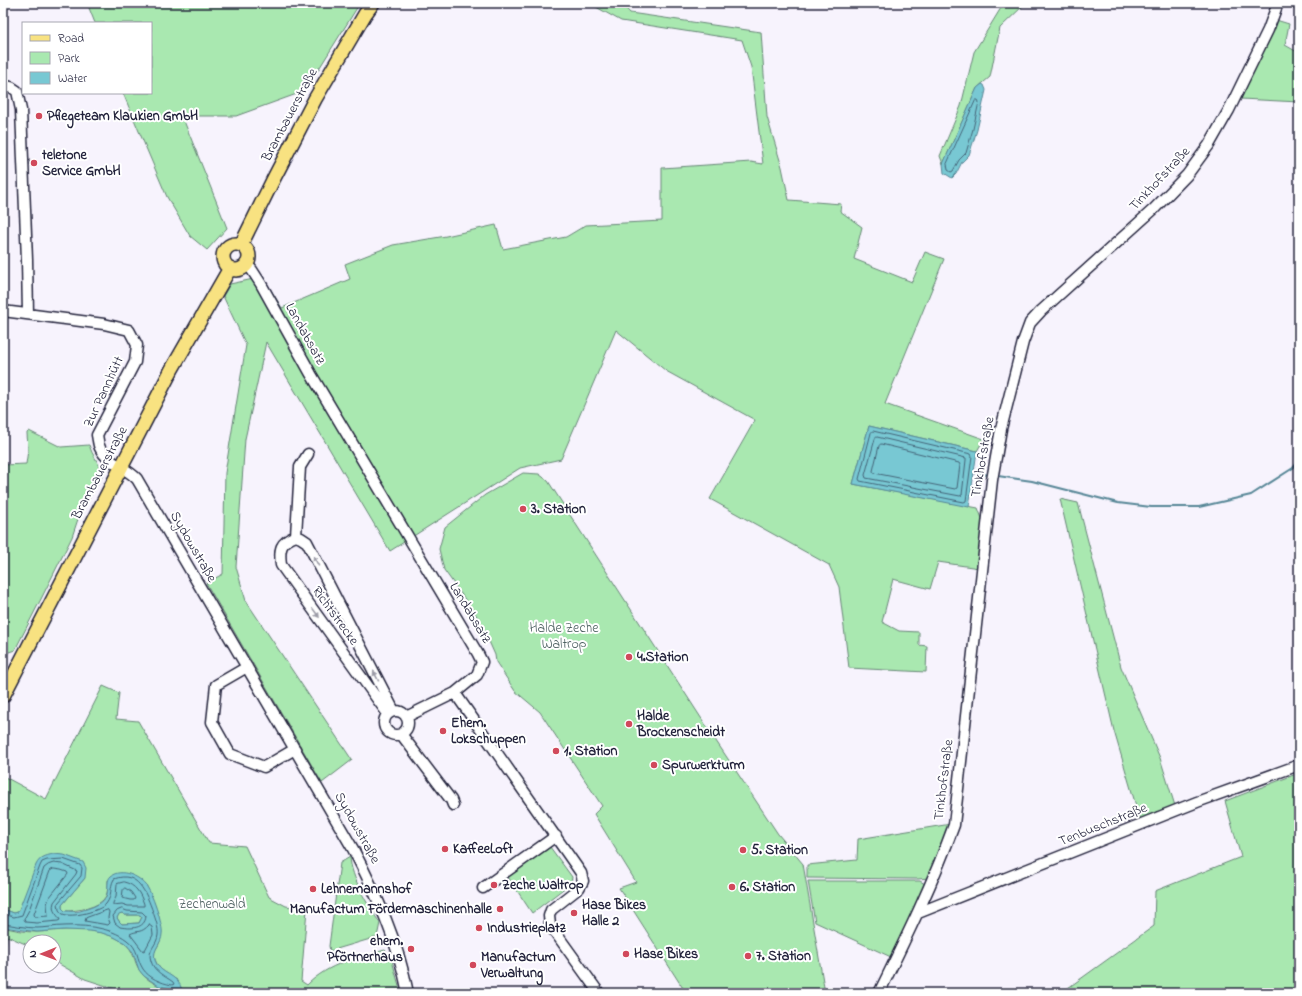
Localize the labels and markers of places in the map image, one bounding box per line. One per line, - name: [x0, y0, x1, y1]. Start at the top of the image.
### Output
- place label: Pflegeteam Klaukien GmbH: [47, 106, 198, 129]
- marker: Pflegeteam Klaukien GmbH: [34, 111, 44, 121]
- place label: teletone Service GmbH: [41, 145, 121, 182]
- marker: teletone Service GmbH: [29, 158, 39, 168]
- place label: 3. Station: [530, 499, 586, 520]
- marker: 3. Station: [518, 504, 528, 514]
- place label: 4.Station: [636, 647, 688, 668]
- marker: 4.Station: [624, 652, 634, 662]
- place label: Halde Brockenscheidt: [636, 706, 725, 743]
- place label: Ehem. Lokschuppen: [451, 713, 526, 750]
- marker: Halde Brockenscheidt: [624, 719, 634, 729]
- marker: Ehem. Lokschuppen: [438, 726, 448, 736]
- place label: 1. Station: [564, 741, 618, 762]
- marker: 1. Station: [551, 746, 561, 756]
- place label: Spurwerkturm: [662, 755, 745, 776]
- marker: Spurwerkturm: [649, 760, 659, 770]
- place label: KaffeeLoft: [453, 839, 513, 860]
- place label: 5. Station: [751, 840, 808, 861]
- marker: KaffeeLoft: [440, 844, 450, 854]
- marker: 5. Station: [738, 845, 748, 855]
- place label: Zeche Waltrop: [502, 875, 584, 896]
- place label: 6. Station: [739, 877, 795, 898]
- place label: Lehnemannshof: [321, 879, 413, 900]
- marker: Zeche Waltrop: [489, 880, 499, 890]
- marker: 6. Station: [727, 882, 737, 892]
- marker: Lehnemannshof: [308, 884, 318, 894]
- place label: Hase Bikes Halle 2: [582, 895, 646, 932]
- place label: Manufactum Fördermaschinenhalle: [290, 899, 493, 920]
- marker: Manufactum Fördermaschinenhalle: [495, 904, 505, 914]
- marker: Hase Bikes Halle 2: [569, 908, 579, 918]
- place label: Industrieplatz: [487, 918, 567, 939]
- marker: Industrieplatz: [474, 923, 484, 933]
- place label: ehem. Pförtnerhaus: [327, 931, 403, 968]
- marker: ehem. Pförtnerhaus: [406, 944, 416, 954]
- place label: Hase Bikes: [634, 944, 698, 965]
- place label: 7. Station: [756, 946, 811, 967]
- place label: Manufactum Verwaltung: [480, 947, 556, 986]
- marker: Hase Bikes: [621, 949, 631, 959]
- marker: 7. Station: [743, 951, 753, 961]
- marker: Manufactum Verwaltung: [468, 960, 478, 970]

